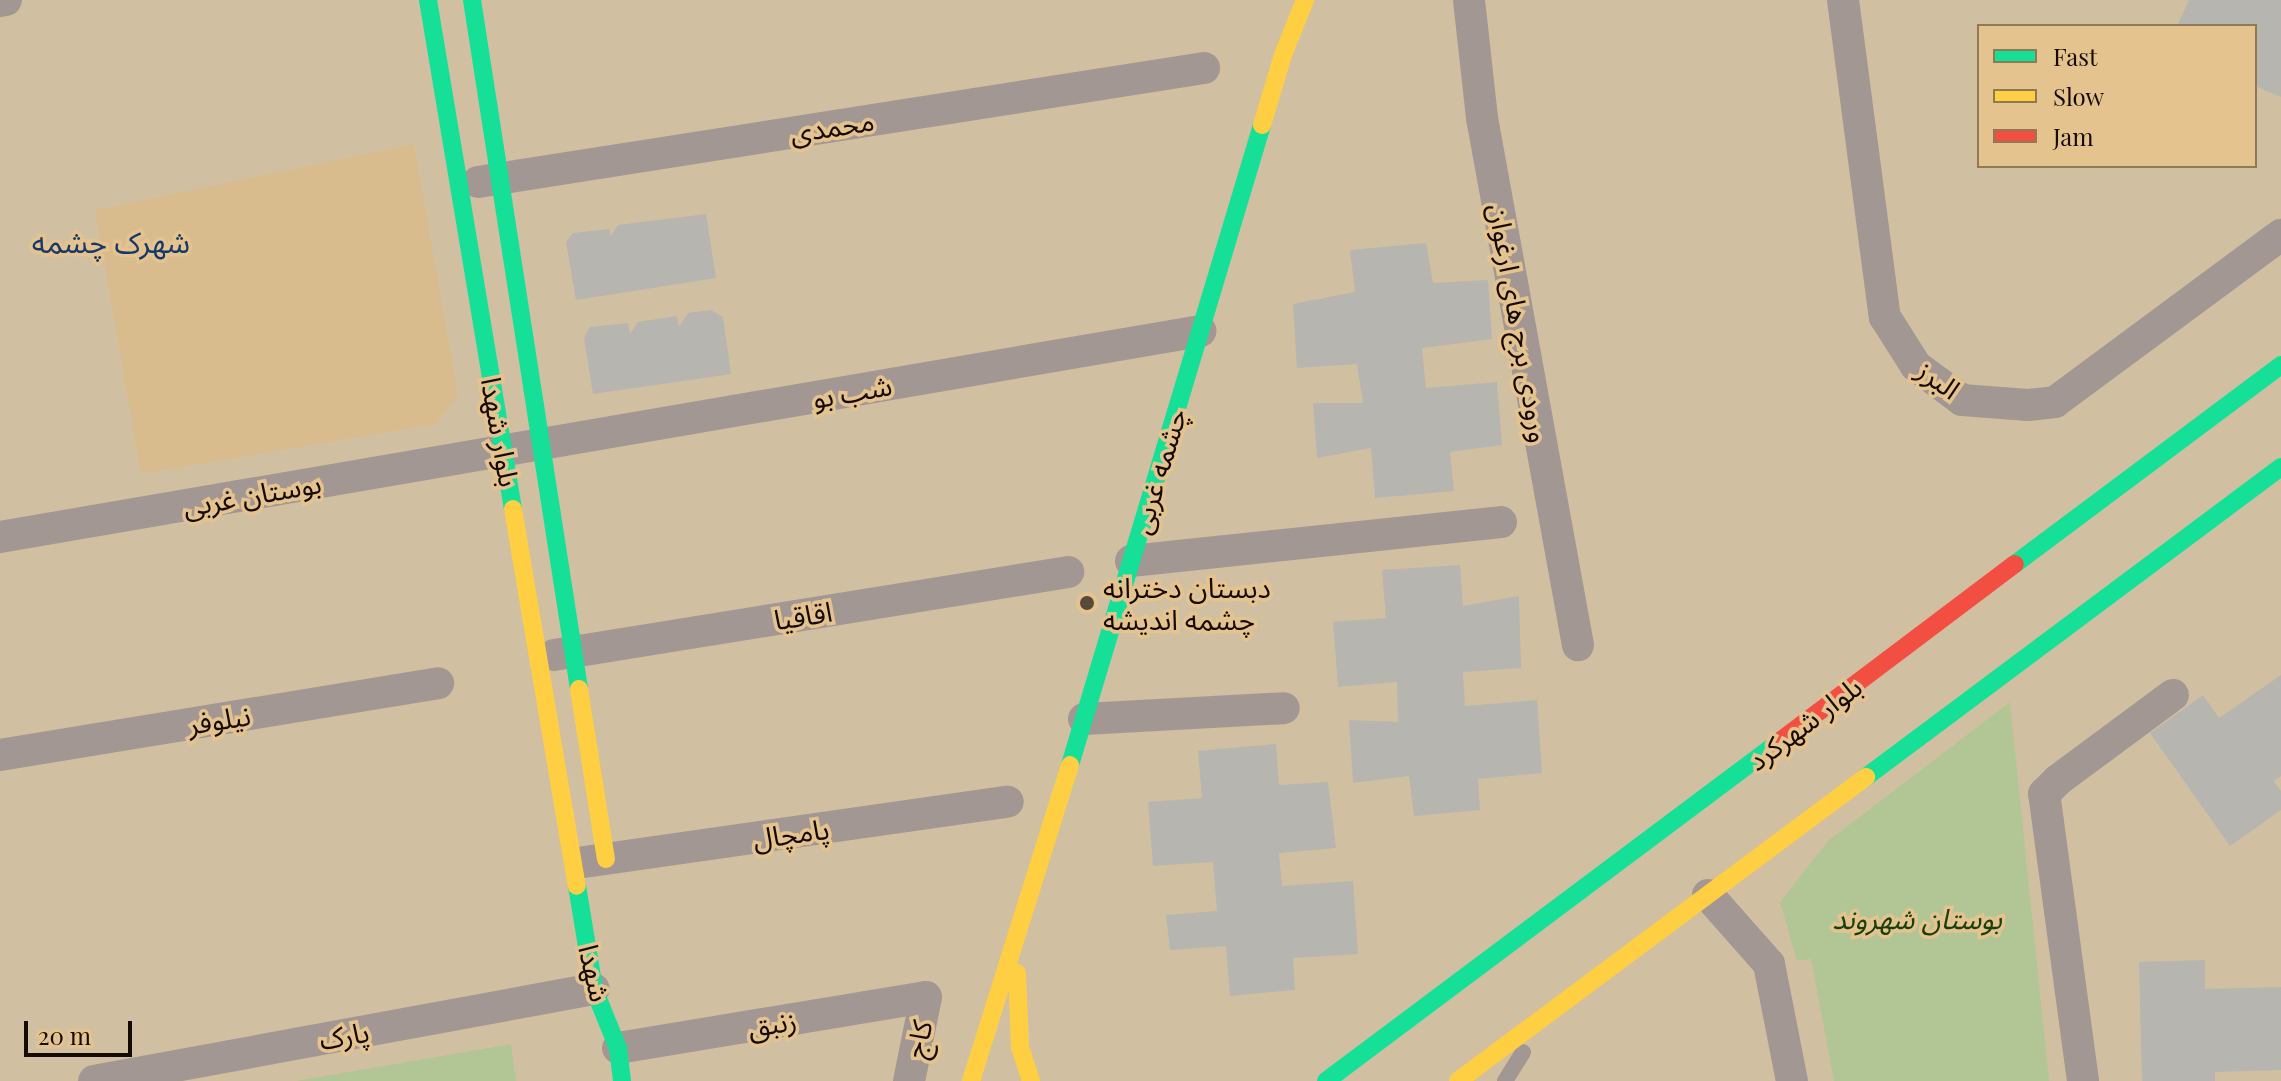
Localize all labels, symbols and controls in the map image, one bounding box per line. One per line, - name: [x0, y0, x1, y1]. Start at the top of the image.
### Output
- legend: [1977, 24, 2257, 168]
- text: Fast: [2053, 40, 2098, 72]
- text: Slow: [2053, 80, 2104, 112]
- street label: محمدی: [787, 103, 877, 149]
- text: Jam: [2053, 120, 2094, 152]
- street label: ورودی برج های ارغوان: [1482, 201, 1558, 445]
- district label: شهرک چشمه: [32, 223, 190, 259]
- street label: البرز: [1911, 352, 1967, 406]
- street label: شب بو: [810, 367, 894, 415]
- street label: بلوار شهدا: [475, 375, 527, 489]
- street label: چشمه غربی: [1123, 404, 1193, 538]
- street label: بوستان غربی: [180, 465, 324, 523]
- place label: دبستان دخترانه چشمه اندیشه: [1103, 570, 1271, 636]
- street label: اقاقیا: [772, 594, 834, 636]
- marker: دبستان دخترانه چشمه اندیشه: [1078, 594, 1096, 612]
- street label: بلوار شهرکرد: [1740, 669, 1868, 777]
- street label: نیلوفر: [185, 697, 253, 741]
- street label: پامچال: [751, 811, 831, 855]
- park label: بوستان شهروند: [1832, 901, 2002, 935]
- street label: شهدا: [572, 941, 618, 1005]
- street label: زنبق: [745, 1003, 799, 1043]
- scale bar: [28, 1005, 136, 1055]
- street label: پارک: [316, 1014, 372, 1056]
- street label: کاج: [898, 1017, 938, 1061]
- text: 20 m: [38, 1019, 91, 1051]

